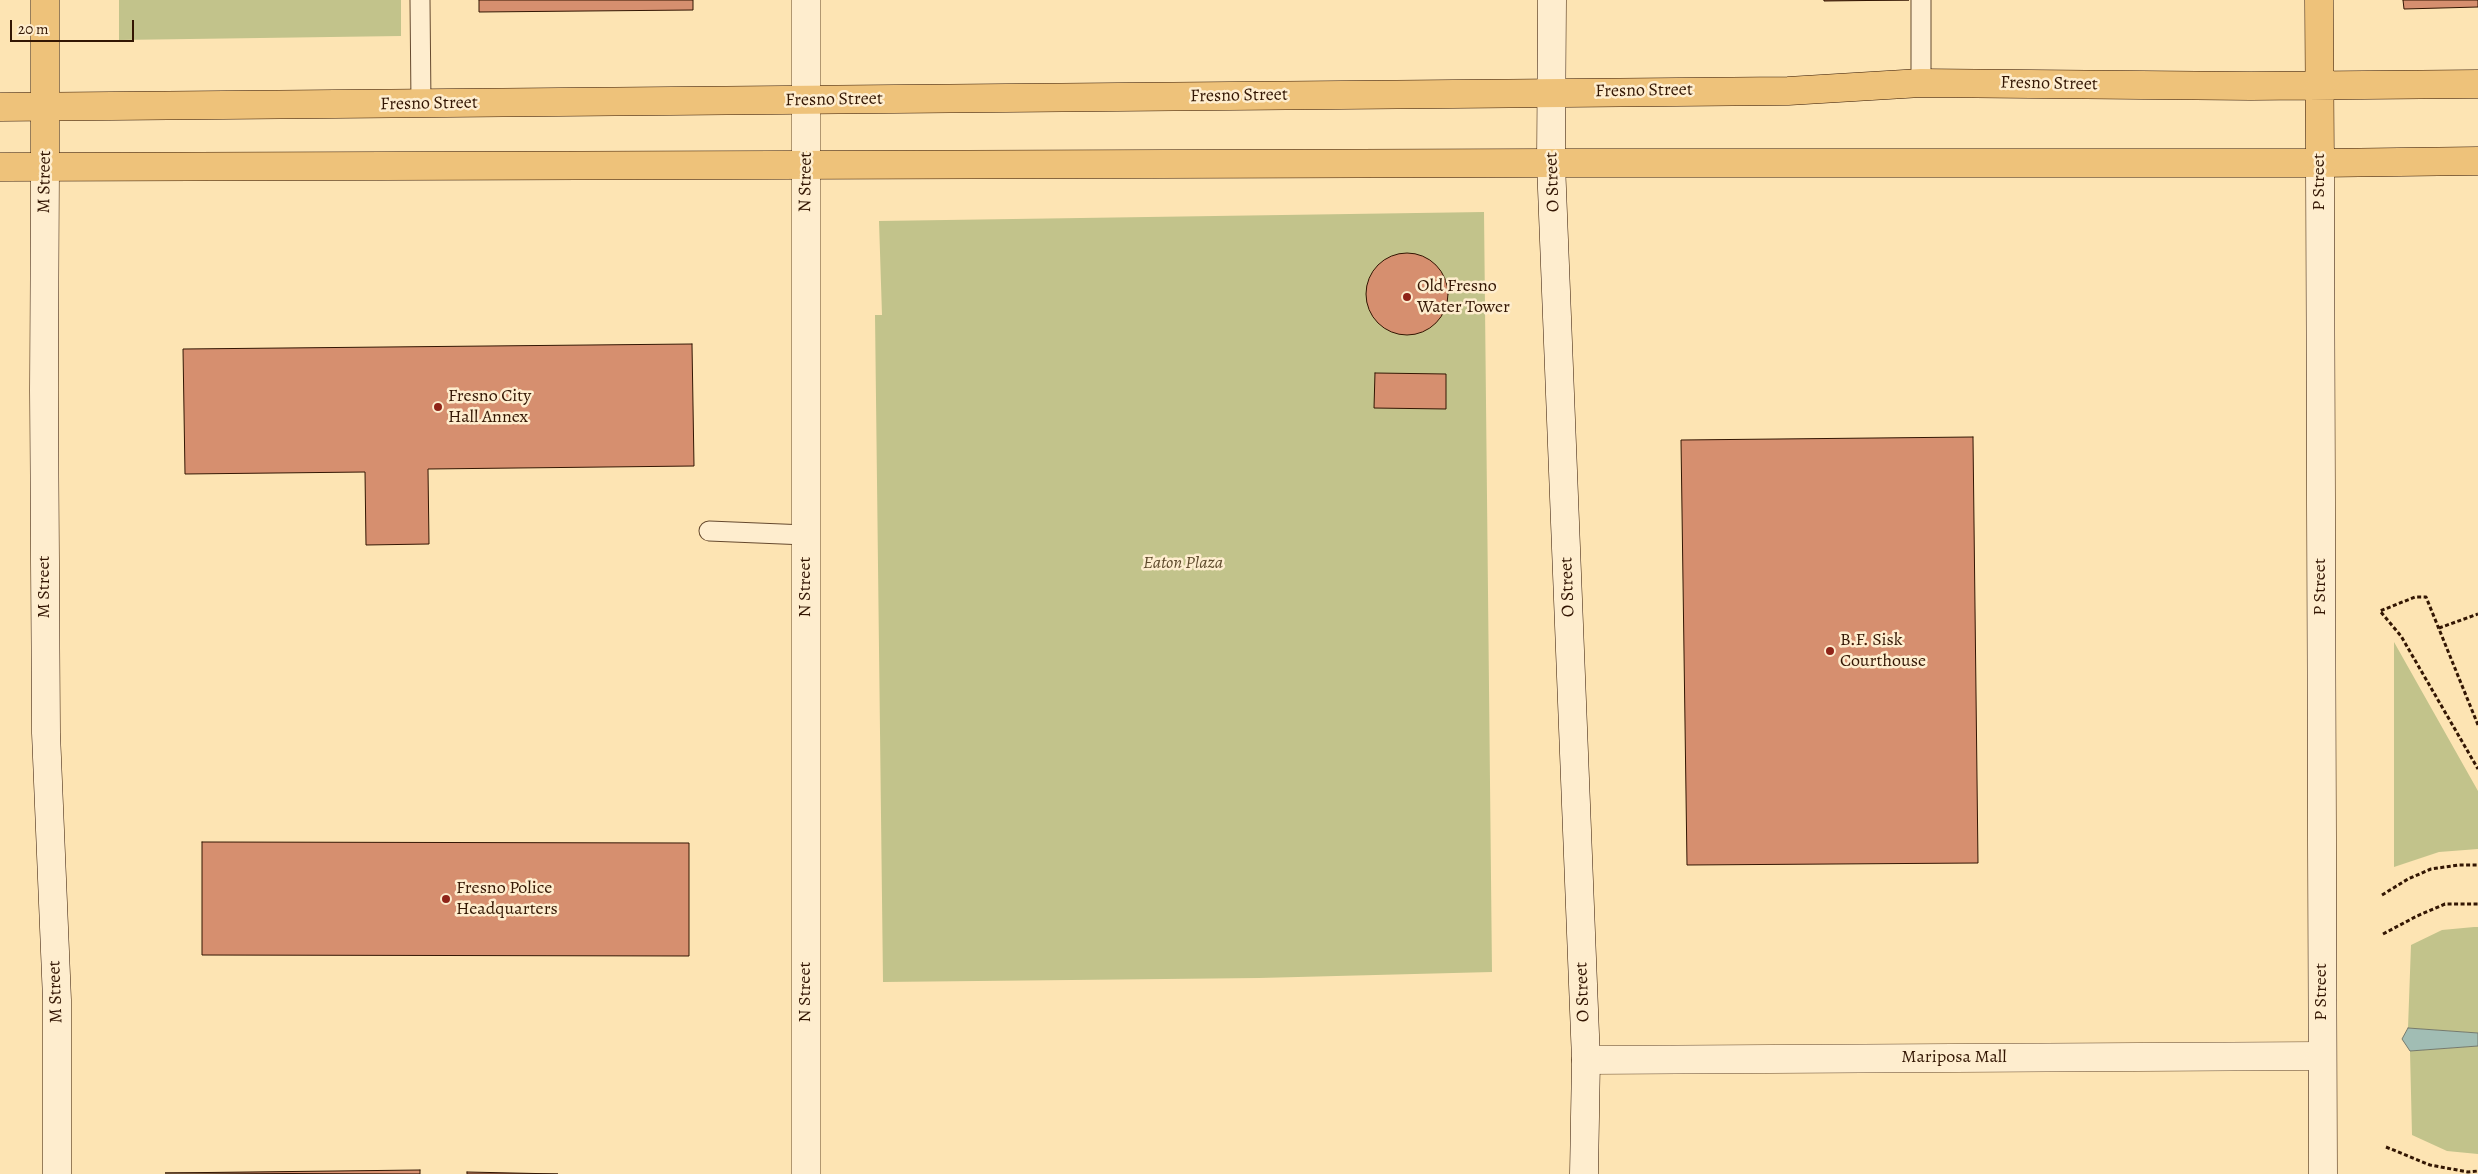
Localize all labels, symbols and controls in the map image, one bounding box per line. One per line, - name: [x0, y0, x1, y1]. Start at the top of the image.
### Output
- scale bar: [12, 10, 136, 42]
- text: 20 m: [18, 19, 49, 39]
- street label: Fresno Street: [2000, 72, 2098, 96]
- street label: Fresno Street: [1595, 79, 1693, 103]
- street label: Fresno Street: [1190, 84, 1288, 108]
- street label: Fresno Street: [785, 88, 883, 112]
- street label: Fresno Street: [380, 92, 478, 116]
- street label: M Street: [34, 150, 56, 214]
- street label: N Street: [795, 151, 817, 213]
- street label: O Street: [1541, 152, 1565, 212]
- street label: P Street: [2309, 153, 2331, 211]
- place label: Old Fresno Water Tower: [1417, 276, 1510, 318]
- marker: Old Fresno Water Tower: [1401, 291, 1413, 303]
- place label: Fresno City Hall Annex: [448, 386, 531, 428]
- marker: Fresno City Hall Annex: [432, 401, 444, 413]
- park label: Eaton Plaza: [1143, 553, 1223, 575]
- street label: M Street: [34, 555, 56, 619]
- street label: N Street: [795, 557, 817, 617]
- street label: O Street: [1556, 557, 1580, 617]
- street label: P Street: [2310, 558, 2332, 616]
- place label: B.F. Sisk Courthouse: [1840, 630, 1926, 672]
- marker: B.F. Sisk Courthouse: [1824, 645, 1836, 657]
- place label: Fresno Police Headquarters: [456, 878, 558, 921]
- marker: Fresno Police Headquarters: [440, 893, 452, 905]
- street label: M Street: [44, 960, 68, 1024]
- street label: N Street: [795, 962, 817, 1022]
- street label: O Street: [1571, 962, 1595, 1022]
- street label: P Street: [2311, 963, 2333, 1021]
- street label: Mariposa Mall: [1901, 1047, 2007, 1069]

